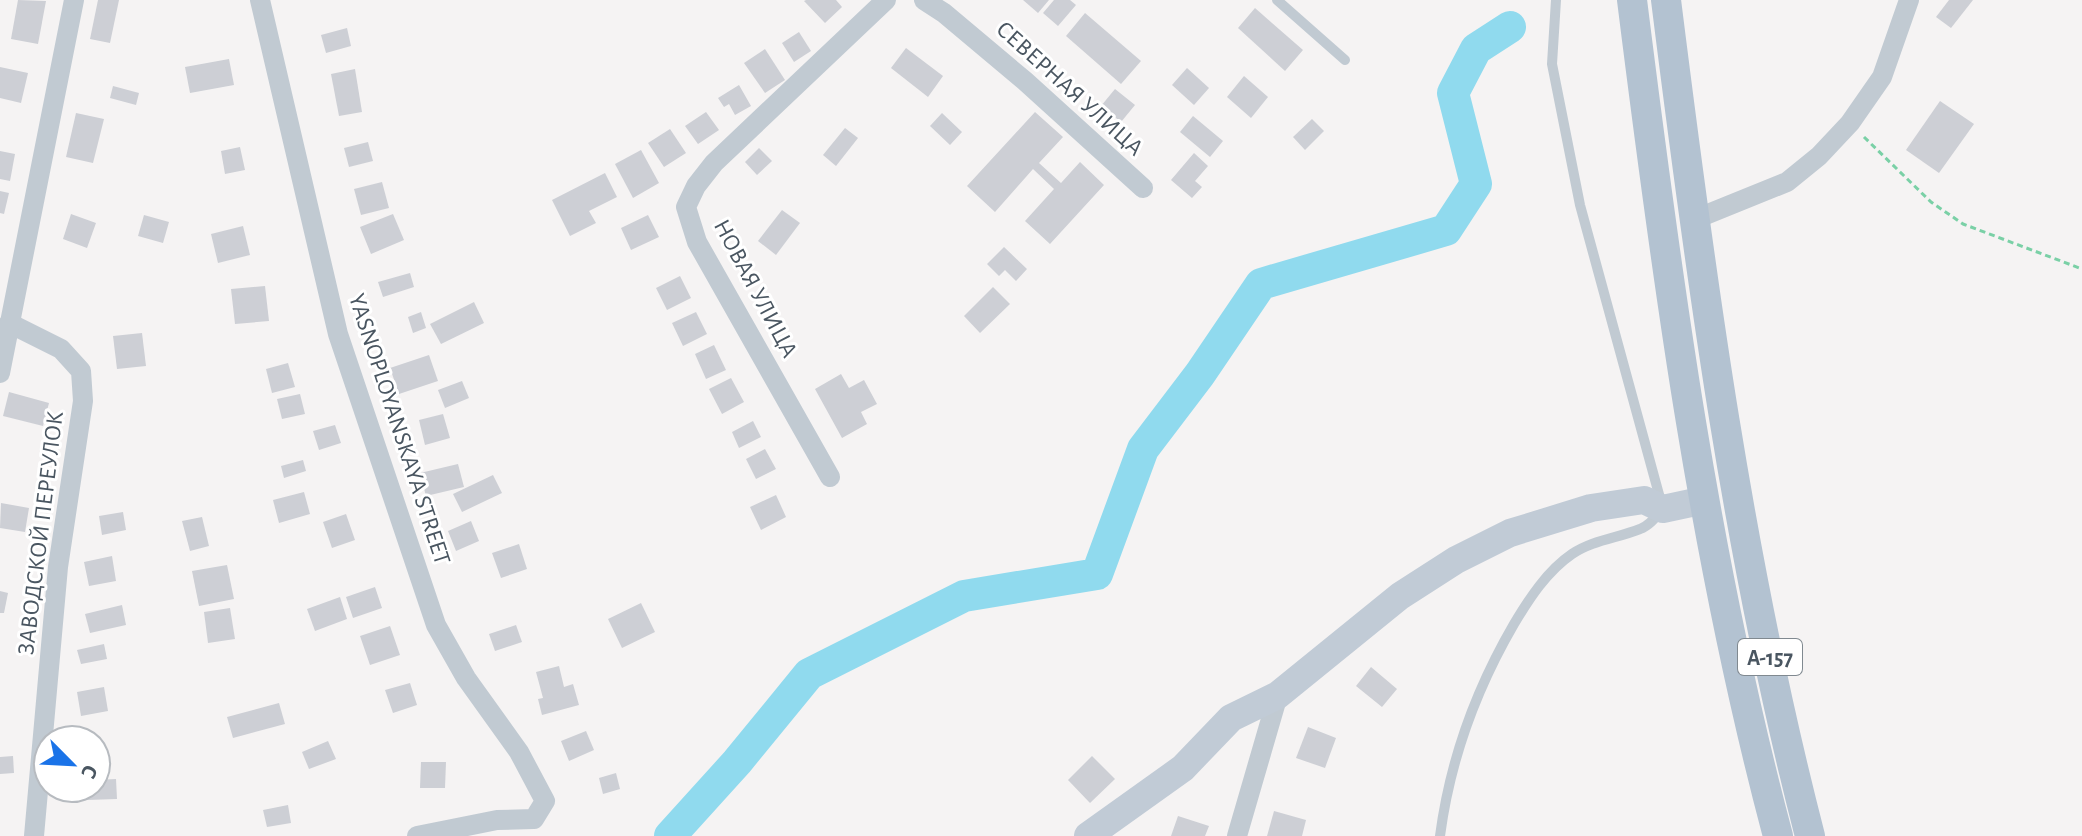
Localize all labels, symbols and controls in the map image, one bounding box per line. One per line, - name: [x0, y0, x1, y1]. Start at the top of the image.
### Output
- street label: СЕВЕРНАЯ УЛИЦА: [991, 17, 1147, 161]
- street label: НОВАЯ УЛИЦА: [709, 215, 802, 361]
- street label: YASNOPLOYANSKAYA STREET: [344, 291, 454, 568]
- street label: ЗАВОДСКОЙ ПЕРЕУЛОК: [14, 410, 68, 656]
- road number: А-157: [1738, 639, 1802, 675]
- north arrow: [32, 724, 112, 804]
- text: С: [77, 762, 102, 782]

